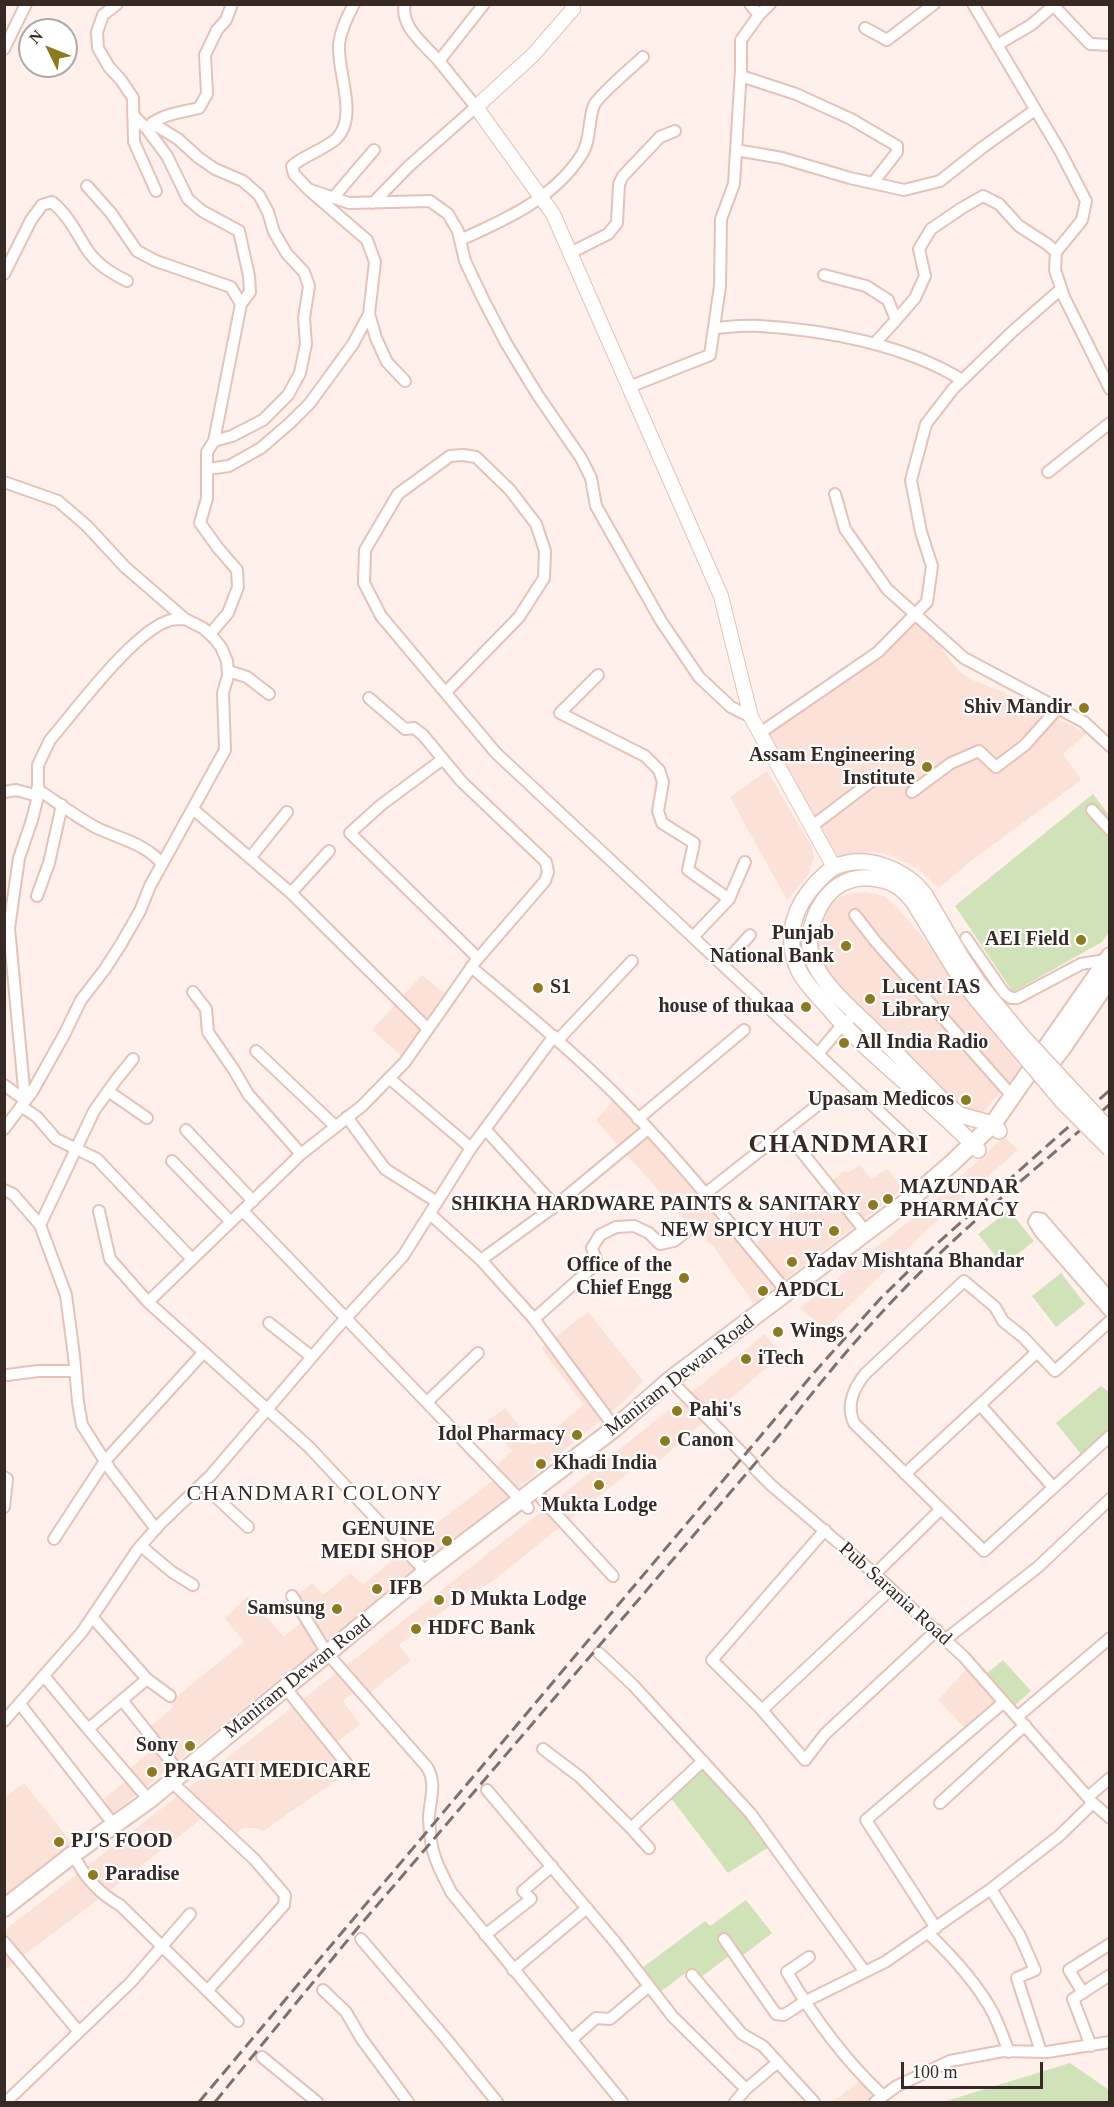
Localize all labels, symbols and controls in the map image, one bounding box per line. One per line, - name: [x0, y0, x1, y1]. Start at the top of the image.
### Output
- north arrow: [18, 18, 78, 78]
- text: N: [26, 27, 46, 47]
- place label: Shiv Mandir: [964, 696, 1072, 720]
- marker: Shiv Mandir: [1077, 701, 1091, 715]
- place label: Assam Engineering Institute: [749, 744, 915, 791]
- marker: Assam Engineering Institute: [920, 760, 934, 774]
- place label: Punjab National Bank: [710, 922, 834, 969]
- place label: AEI Field: [985, 928, 1069, 952]
- marker: AEI Field: [1074, 933, 1088, 947]
- marker: Punjab National Bank: [839, 939, 853, 953]
- place label: S1: [550, 976, 571, 1000]
- place label: Lucent IAS Library: [882, 976, 980, 1023]
- marker: S1: [531, 981, 545, 995]
- marker: Lucent IAS Library: [863, 992, 877, 1006]
- place label: house of thukaa: [658, 995, 794, 1019]
- marker: house of thukaa: [799, 1000, 813, 1014]
- place label: All India Radio: [856, 1031, 988, 1055]
- marker: All India Radio: [837, 1036, 851, 1050]
- place label: Upasam Medicos: [808, 1088, 954, 1112]
- marker: Upasam Medicos: [959, 1093, 973, 1107]
- district label: CHANDMARI: [748, 1129, 930, 1161]
- place label: MAZUNDAR PHARMACY: [900, 1176, 1019, 1223]
- marker: MAZUNDAR PHARMACY: [881, 1192, 895, 1206]
- place label: SHIKHA HARDWARE PAINTS & SANITARY: [451, 1193, 861, 1217]
- marker: SHIKHA HARDWARE PAINTS & SANITARY: [866, 1198, 880, 1212]
- place label: NEW SPICY HUT: [661, 1219, 822, 1243]
- marker: NEW SPICY HUT: [827, 1224, 841, 1238]
- place label: Yadav Mishtana Bhandar: [804, 1250, 1024, 1274]
- place label: Office of the Chief Engg: [566, 1254, 672, 1301]
- marker: Yadav Mishtana Bhandar: [785, 1255, 799, 1269]
- marker: Office of the Chief Engg: [677, 1271, 691, 1285]
- place label: APDCL: [775, 1279, 844, 1303]
- marker: APDCL: [756, 1284, 770, 1298]
- street label: Maniram Dewan Road: [601, 1310, 759, 1442]
- place label: Wings: [790, 1320, 844, 1344]
- marker: Wings: [771, 1325, 785, 1339]
- place label: iTech: [758, 1347, 804, 1371]
- marker: iTech: [739, 1352, 753, 1366]
- place label: Pahi's: [689, 1399, 741, 1423]
- marker: Pahi's: [670, 1404, 684, 1418]
- place label: Idol Pharmacy: [438, 1423, 565, 1447]
- marker: Idol Pharmacy: [570, 1428, 584, 1442]
- place label: Canon: [677, 1429, 734, 1453]
- marker: Canon: [658, 1434, 672, 1448]
- place label: Khadi India: [553, 1452, 657, 1476]
- marker: Khadi India: [534, 1457, 548, 1471]
- marker: Mukta Lodge: [592, 1478, 606, 1492]
- district label: CHANDMARI COLONY: [187, 1481, 443, 1507]
- place label: Mukta Lodge: [541, 1494, 657, 1518]
- place label: GENUINE MEDI SHOP: [321, 1518, 435, 1565]
- marker: GENUINE MEDI SHOP: [440, 1534, 454, 1548]
- street label: Pub Sarania Road: [834, 1537, 956, 1651]
- place label: IFB: [389, 1577, 422, 1601]
- marker: IFB: [370, 1582, 384, 1596]
- place label: D Mukta Lodge: [451, 1588, 587, 1612]
- marker: D Mukta Lodge: [432, 1593, 446, 1607]
- place label: Samsung: [247, 1597, 325, 1621]
- marker: Samsung: [330, 1602, 344, 1616]
- street label: Maniram Dewan Road: [220, 1610, 376, 1744]
- place label: HDFC Bank: [428, 1617, 535, 1641]
- marker: HDFC Bank: [409, 1622, 423, 1636]
- place label: Sony: [136, 1734, 178, 1758]
- marker: Sony: [183, 1739, 197, 1753]
- place label: PRAGATI MEDICARE: [164, 1760, 371, 1784]
- marker: PRAGATI MEDICARE: [145, 1765, 159, 1779]
- place label: PJ'S FOOD: [71, 1830, 173, 1854]
- marker: PJ'S FOOD: [52, 1835, 66, 1849]
- place label: Paradise: [105, 1863, 179, 1887]
- marker: Paradise: [86, 1868, 100, 1882]
- scale bar: [904, 2050, 1046, 2088]
- text: 100 m: [912, 2062, 958, 2082]

